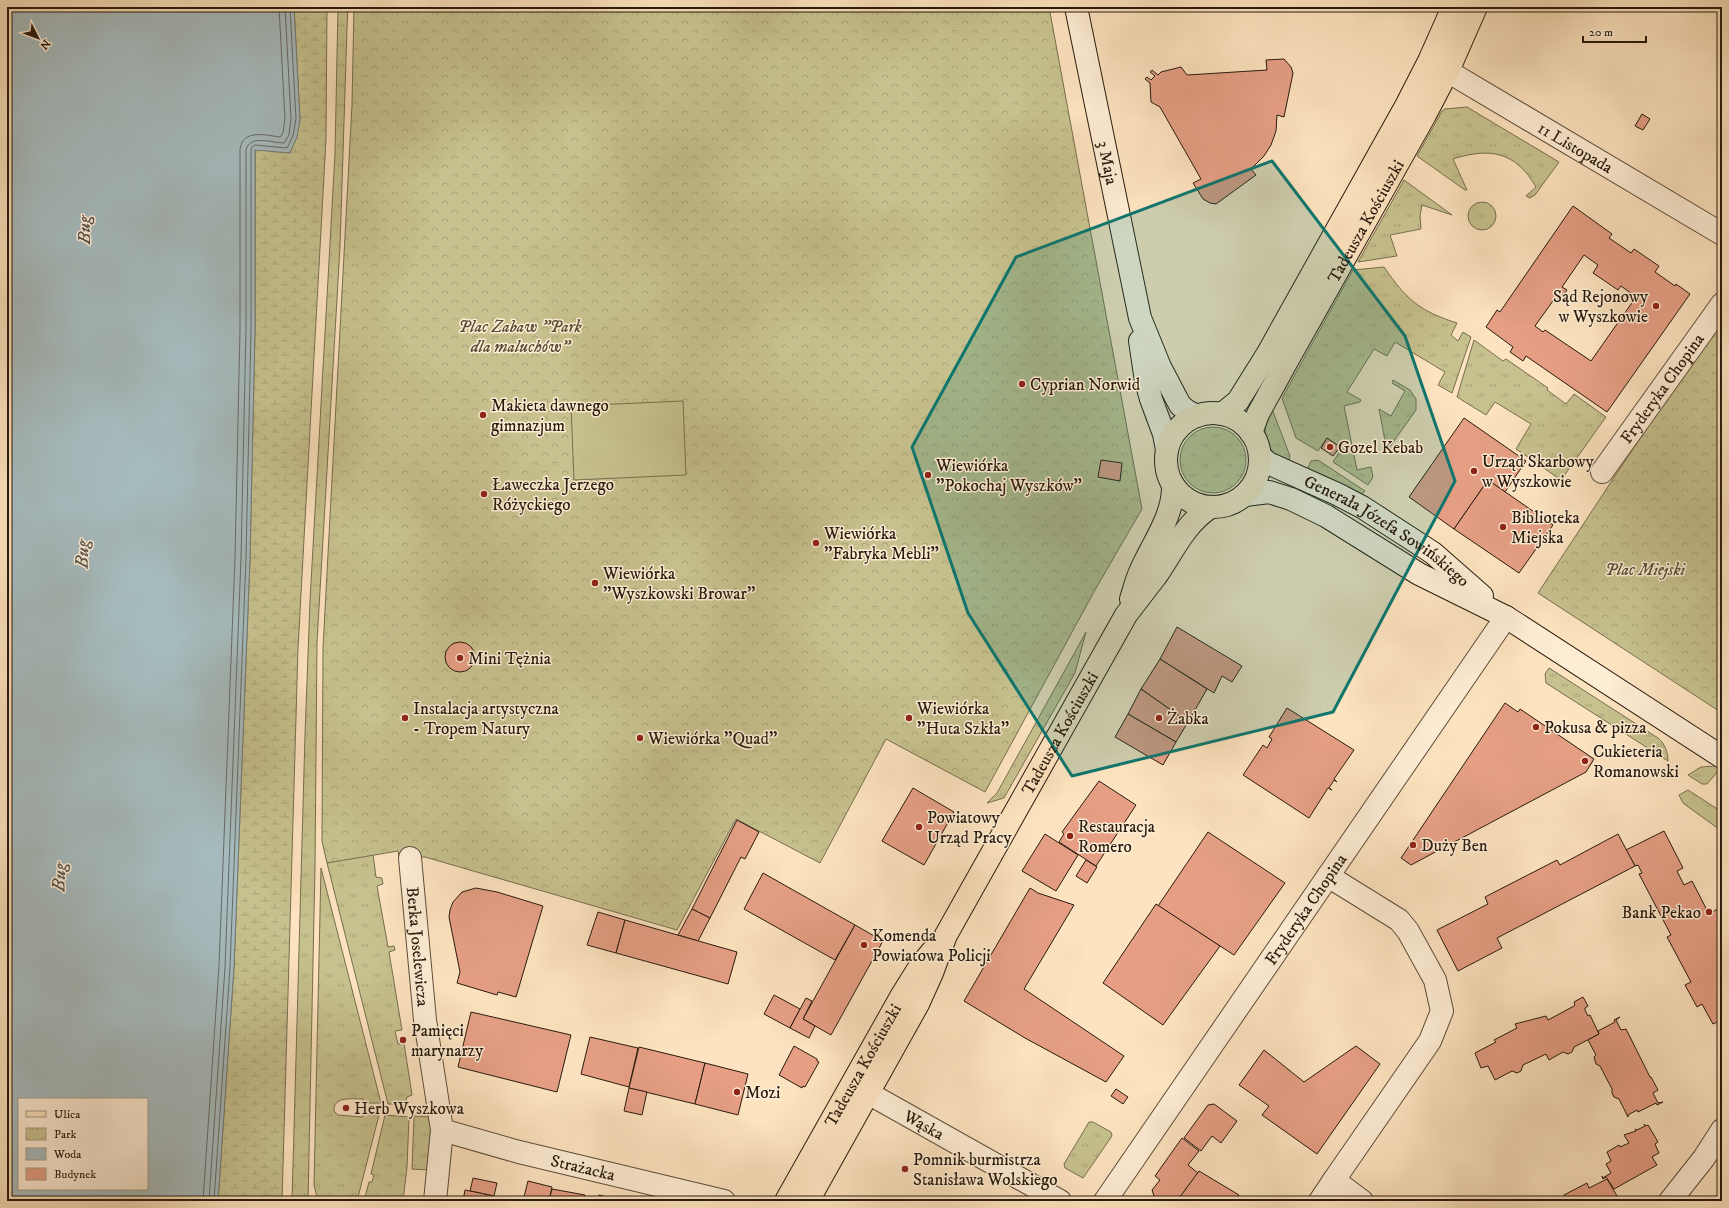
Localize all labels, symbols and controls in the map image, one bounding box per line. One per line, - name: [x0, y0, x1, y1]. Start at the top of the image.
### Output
- north arrow: [18, 18, 58, 58]
- scale bar: [1583, 18, 1646, 44]
- text: 20 m: [1589, 25, 1613, 40]
- text: N: [36, 36, 53, 52]
- street label: 11 Listopada: [1534, 117, 1617, 179]
- street label: 3 Maja: [1092, 139, 1122, 188]
- street label: Tadeusza Kościuszki: [1323, 156, 1410, 287]
- water label: Bug: [74, 214, 96, 245]
- place label: Sąd Rejonowy w Wyszkowie: [1553, 286, 1649, 328]
- marker: Sąd Rejonowy w Wyszkowie: [1651, 301, 1661, 311]
- park label: Plac Zabaw "Park dla maluchów": [458, 316, 583, 358]
- street label: Fryderyka Chopina: [1616, 329, 1710, 448]
- place label: Cyprian Norwid: [1030, 374, 1141, 396]
- marker: Cyprian Norwid: [1017, 379, 1027, 389]
- place label: Makieta dawnego gimnazjum: [491, 395, 609, 437]
- marker: Makieta dawnego gimnazjum: [478, 410, 488, 420]
- place label: Gozel Kebab: [1338, 437, 1423, 459]
- marker: Gozel Kebab: [1325, 442, 1335, 452]
- place label: Urząd Skarbowy w Wyszkowie: [1481, 451, 1595, 493]
- place label: Wiewiórka "Pokochaj Wyszków": [935, 455, 1082, 497]
- marker: Urząd Skarbowy w Wyszkowie: [1469, 466, 1479, 476]
- marker: Wiewiórka "Pokochaj Wyszków": [923, 470, 933, 480]
- street label: Generała Józefa Sowińskiego: [1300, 471, 1474, 592]
- place label: Ławeczka Jerzego Różyckiego: [492, 474, 614, 516]
- marker: Ławeczka Jerzego Różyckiego: [479, 489, 489, 499]
- place label: Biblioteka Miejska: [1511, 507, 1581, 549]
- marker: Biblioteka Miejska: [1498, 522, 1508, 532]
- place label: Wiewiórka "Fabryka Mebli": [823, 523, 939, 565]
- water label: Bug: [71, 538, 95, 570]
- marker: Wiewiórka "Fabryka Mebli": [811, 538, 821, 548]
- park label: Plac Miejski: [1605, 559, 1686, 581]
- place label: Wiewiórka "Wyszkowski Browar": [602, 563, 755, 605]
- marker: Wiewiórka "Wyszkowski Browar": [590, 578, 600, 588]
- place label: Mini Tężnia: [468, 648, 552, 670]
- marker: Mini Tężnia: [455, 653, 465, 663]
- street label: Tadeusza Kościuszki: [1017, 668, 1104, 799]
- place label: Instalacja artystyczna - Tropem Natury: [413, 698, 560, 740]
- place label: Wiewiórka "Huta Szkła": [916, 698, 1009, 740]
- place label: Żabka: [1167, 708, 1209, 730]
- marker: Instalacja artystyczna - Tropem Natury: [400, 713, 410, 723]
- marker: Wiewiórka "Huta Szkła": [904, 713, 914, 723]
- marker: Żabka: [1154, 713, 1164, 723]
- place label: Pokusa & pizza: [1544, 717, 1647, 739]
- marker: Pokusa & pizza: [1531, 722, 1541, 732]
- place label: Wiewiórka "Quad": [647, 728, 777, 750]
- marker: Wiewiórka "Quad": [635, 733, 645, 743]
- place label: Cukieteria Romanowski: [1593, 741, 1679, 783]
- marker: Cukieteria Romanowski: [1580, 756, 1590, 766]
- place label: Powiatowy Urząd Pracy: [927, 807, 1012, 849]
- place label: Restauracja Romero: [1078, 816, 1156, 858]
- marker: Powiatowy Urząd Pracy: [914, 822, 924, 832]
- marker: Restauracja Romero: [1065, 831, 1075, 841]
- place label: Duży Ben: [1421, 835, 1488, 857]
- marker: Duży Ben: [1408, 840, 1418, 850]
- street label: Fryderyka Chopina: [1260, 849, 1353, 970]
- water label: Bug: [48, 860, 72, 893]
- street label: Berka Joselewicza: [401, 886, 434, 1008]
- place label: Bank Pekao: [1621, 902, 1701, 924]
- marker: Bank Pekao: [1704, 907, 1714, 917]
- place label: Komenda Powiatowa Policji: [872, 925, 991, 967]
- marker: Komenda Powiatowa Policji: [859, 940, 869, 950]
- street label: Tadeusza Kościuszki: [820, 1000, 907, 1131]
- place label: Pamięci marynarzy: [411, 1020, 484, 1062]
- marker: Pamięci marynarzy: [398, 1035, 408, 1045]
- place label: Mozi: [745, 1082, 780, 1104]
- marker: Mozi: [732, 1087, 742, 1097]
- legend: [18, 1098, 148, 1190]
- place label: Herb Wyszkowa: [354, 1098, 465, 1120]
- marker: Herb Wyszkowa: [341, 1103, 351, 1113]
- street label: Wąska: [899, 1105, 949, 1146]
- text: Ulica: [54, 1107, 81, 1122]
- text: Park: [54, 1127, 76, 1142]
- text: Woda: [53, 1147, 82, 1162]
- place label: Pomnik burmistrza Stanisława Wolskiego: [913, 1149, 1058, 1191]
- street label: Strażacka: [548, 1150, 618, 1187]
- marker: Pomnik burmistrza Stanisława Wolskiego: [900, 1164, 910, 1174]
- text: Budynek: [54, 1167, 96, 1182]

